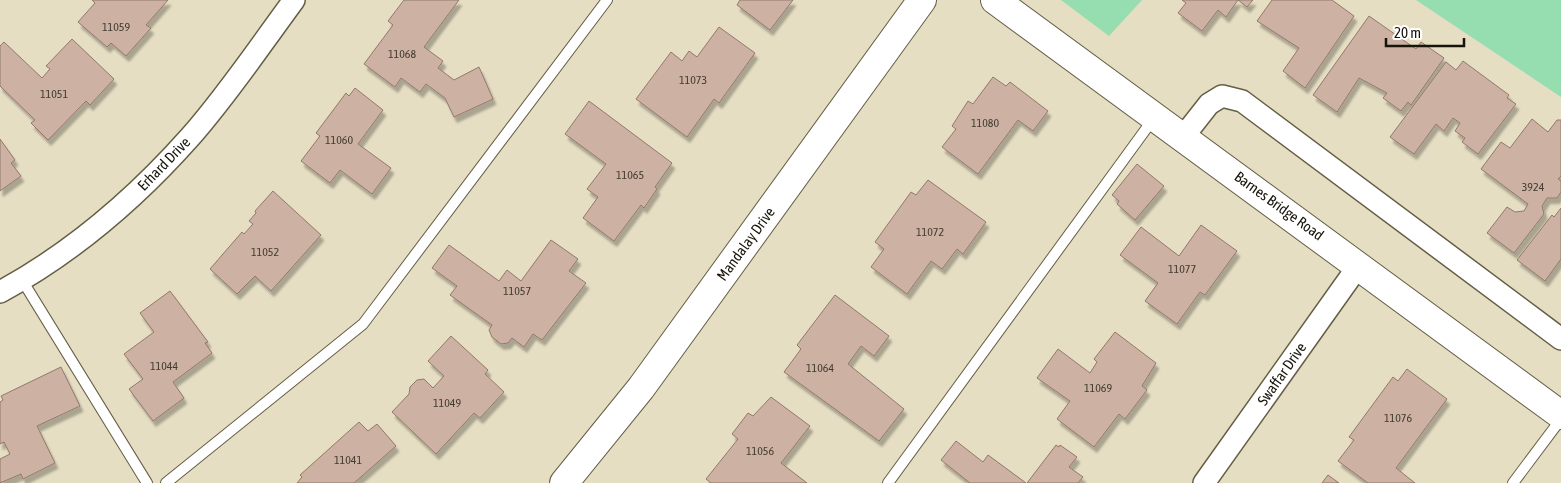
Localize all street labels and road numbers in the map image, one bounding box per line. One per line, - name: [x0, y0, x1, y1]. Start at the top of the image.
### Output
- street label: Erhard Drive: [134, 133, 193, 194]
- street label: Barnes Bridge Road: [1232, 168, 1327, 244]
- street label: Mandalay Drive: [713, 203, 778, 284]
- street label: Swaffar Drive: [1254, 339, 1309, 408]

